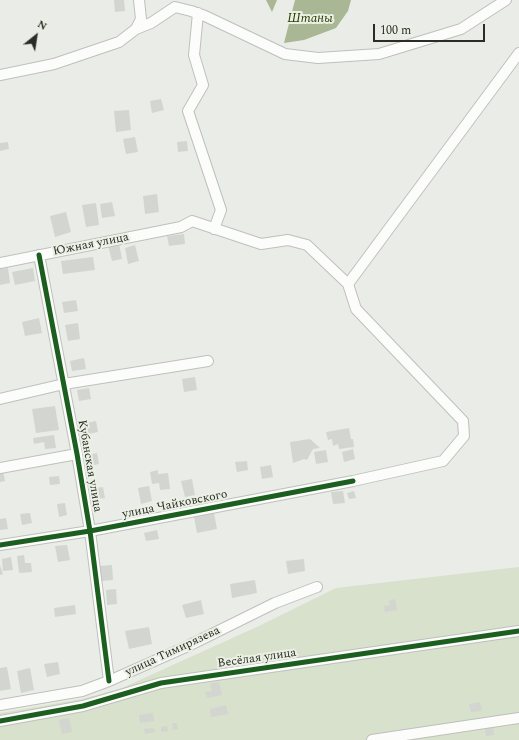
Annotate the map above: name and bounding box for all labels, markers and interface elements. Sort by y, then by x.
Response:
water label: Штаны [287,11,333,27]
north arrow [16,16,56,56]
text: N [34,16,50,35]
scale bar [375,16,487,42]
text: 100 m [380,21,411,40]
street label: Южная улица [52,231,130,259]
street label: Кубанская улица [74,419,104,513]
street label: улица Чайковского [121,488,229,522]
street label: улица Тимирязева [123,624,223,680]
street label: Весёлая улица [217,646,297,672]

